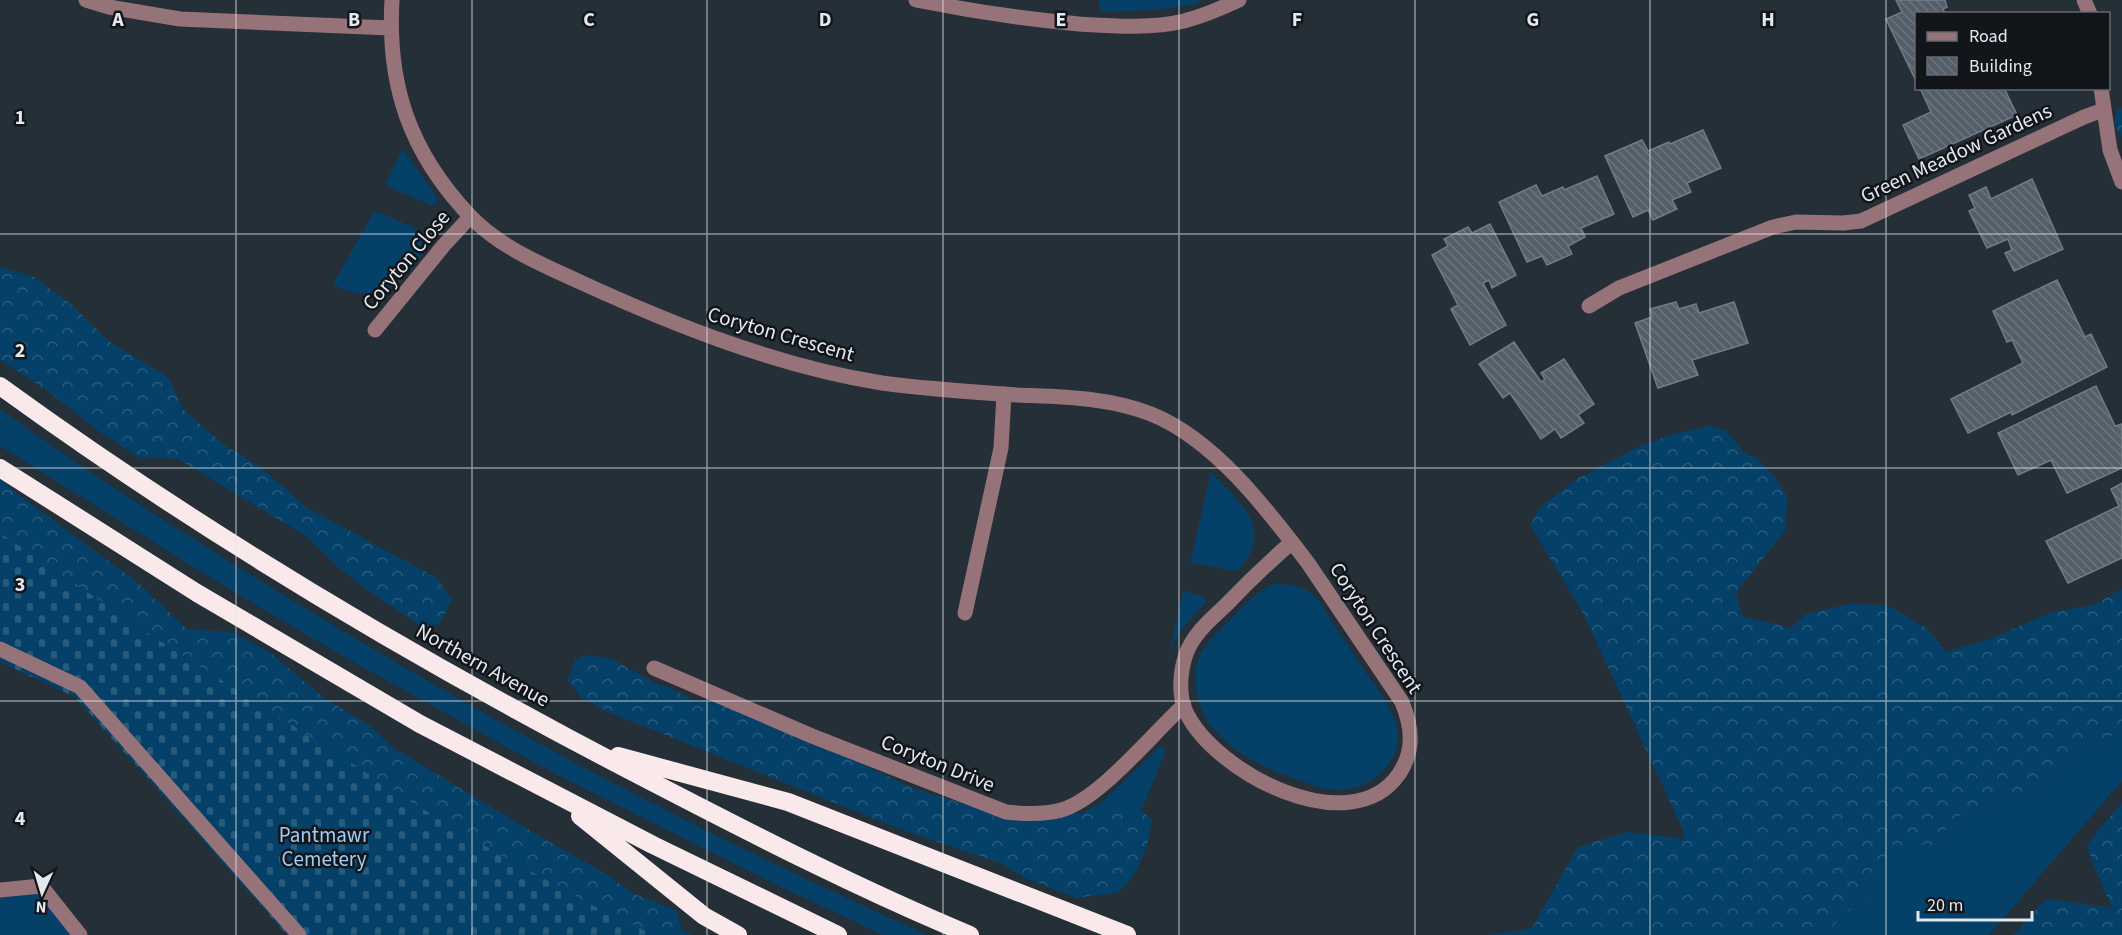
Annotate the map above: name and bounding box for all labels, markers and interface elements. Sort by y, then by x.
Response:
text: A [111,6,124,34]
text: B [348,6,360,34]
text: C [583,6,595,34]
text: D [819,6,831,34]
text: E [1056,6,1066,34]
text: F [1292,6,1302,34]
text: G [1527,6,1539,34]
text: H [1761,6,1775,34]
legend [1915,12,2110,90]
text: Road [1969,24,2008,49]
text: Building [1969,54,2032,79]
street label: Green Meadow Gardens [1856,95,2057,210]
text: 1 [15,104,25,132]
street label: Coryton Close [355,203,457,317]
street label: Coryton Crescent [704,299,858,369]
text: 2 [15,337,25,365]
street label: Coryton Crescent [1322,556,1430,700]
text: 3 [15,571,25,599]
street label: Northern Avenue [411,616,555,714]
street label: Coryton Drive [877,727,999,799]
text: 4 [15,805,26,833]
park label: Pantmawr Cemetery [279,820,370,874]
north arrow [12,863,72,923]
scale bar [1918,884,2032,922]
text: 20 m [1927,893,1963,918]
text: N [35,896,47,918]

